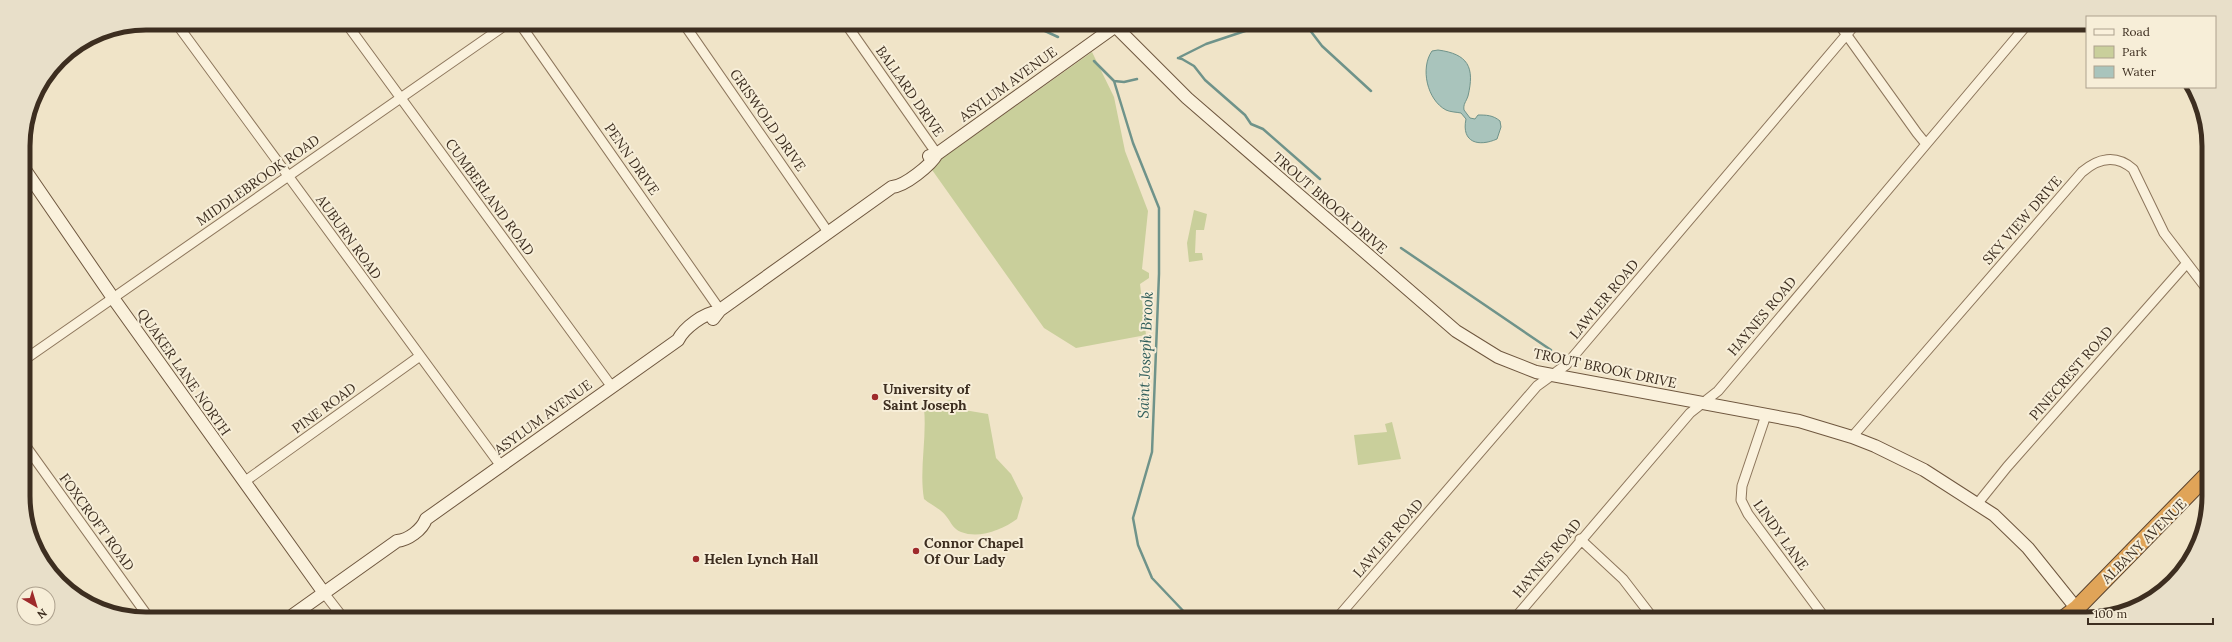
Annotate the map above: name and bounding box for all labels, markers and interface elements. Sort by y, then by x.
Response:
legend [2086,16,2216,88]
text: Road [2122,24,2150,39]
street label: BALLARD DRIVE [872,42,948,140]
street label: ASYLUM AVENUE [955,42,1061,126]
text: Park [2122,44,2148,59]
text: Water [2122,64,2157,79]
street label: GRISWOLD DRIVE [726,65,810,175]
street label: PENN DRIVE [601,120,664,199]
street label: MIDDLEBROOK ROAD [193,131,323,229]
street label: CUMBERLAND ROAD [442,135,538,259]
street label: TROUT BROOK DRIVE [1269,148,1391,258]
street label: SKY VIEW DRIVE [1979,172,2066,268]
street label: AUBURN ROAD [312,190,386,283]
street label: LAWLER ROAD [1565,255,1643,343]
street label: HAYNES ROAD [1724,273,1800,359]
water label: Saint Joseph Brook [1133,291,1157,419]
street label: QUAKER LANE NORTH [133,305,235,439]
street label: PINECREST ROAD [2025,322,2117,424]
street label: TROUT BROOK DRIVE [1532,344,1679,392]
street label: ASYLUM AVENUE [490,375,596,459]
street label: PINE ROAD [288,379,360,437]
place label: University of Saint Joseph [883,380,971,414]
marker: University of Saint Joseph [870,392,880,402]
street label: FOXCROFT ROAD [56,470,138,574]
street label: ALBANY AVENUE [2097,494,2191,588]
street label: LAWLER ROAD [1349,495,1427,581]
street label: LINDY LANE [1749,496,1813,574]
street label: HAYNES ROAD [1509,515,1585,601]
place label: Connor Chapel Of Our Lady [924,534,1024,568]
marker: Connor Chapel Of Our Lady [911,546,921,556]
place label: Helen Lynch Hall [704,550,819,568]
marker: Helen Lynch Hall [691,554,701,564]
north arrow [16,586,56,626]
scale bar [2088,600,2213,626]
text: N [34,606,50,622]
text: 100 m [2094,606,2127,621]

